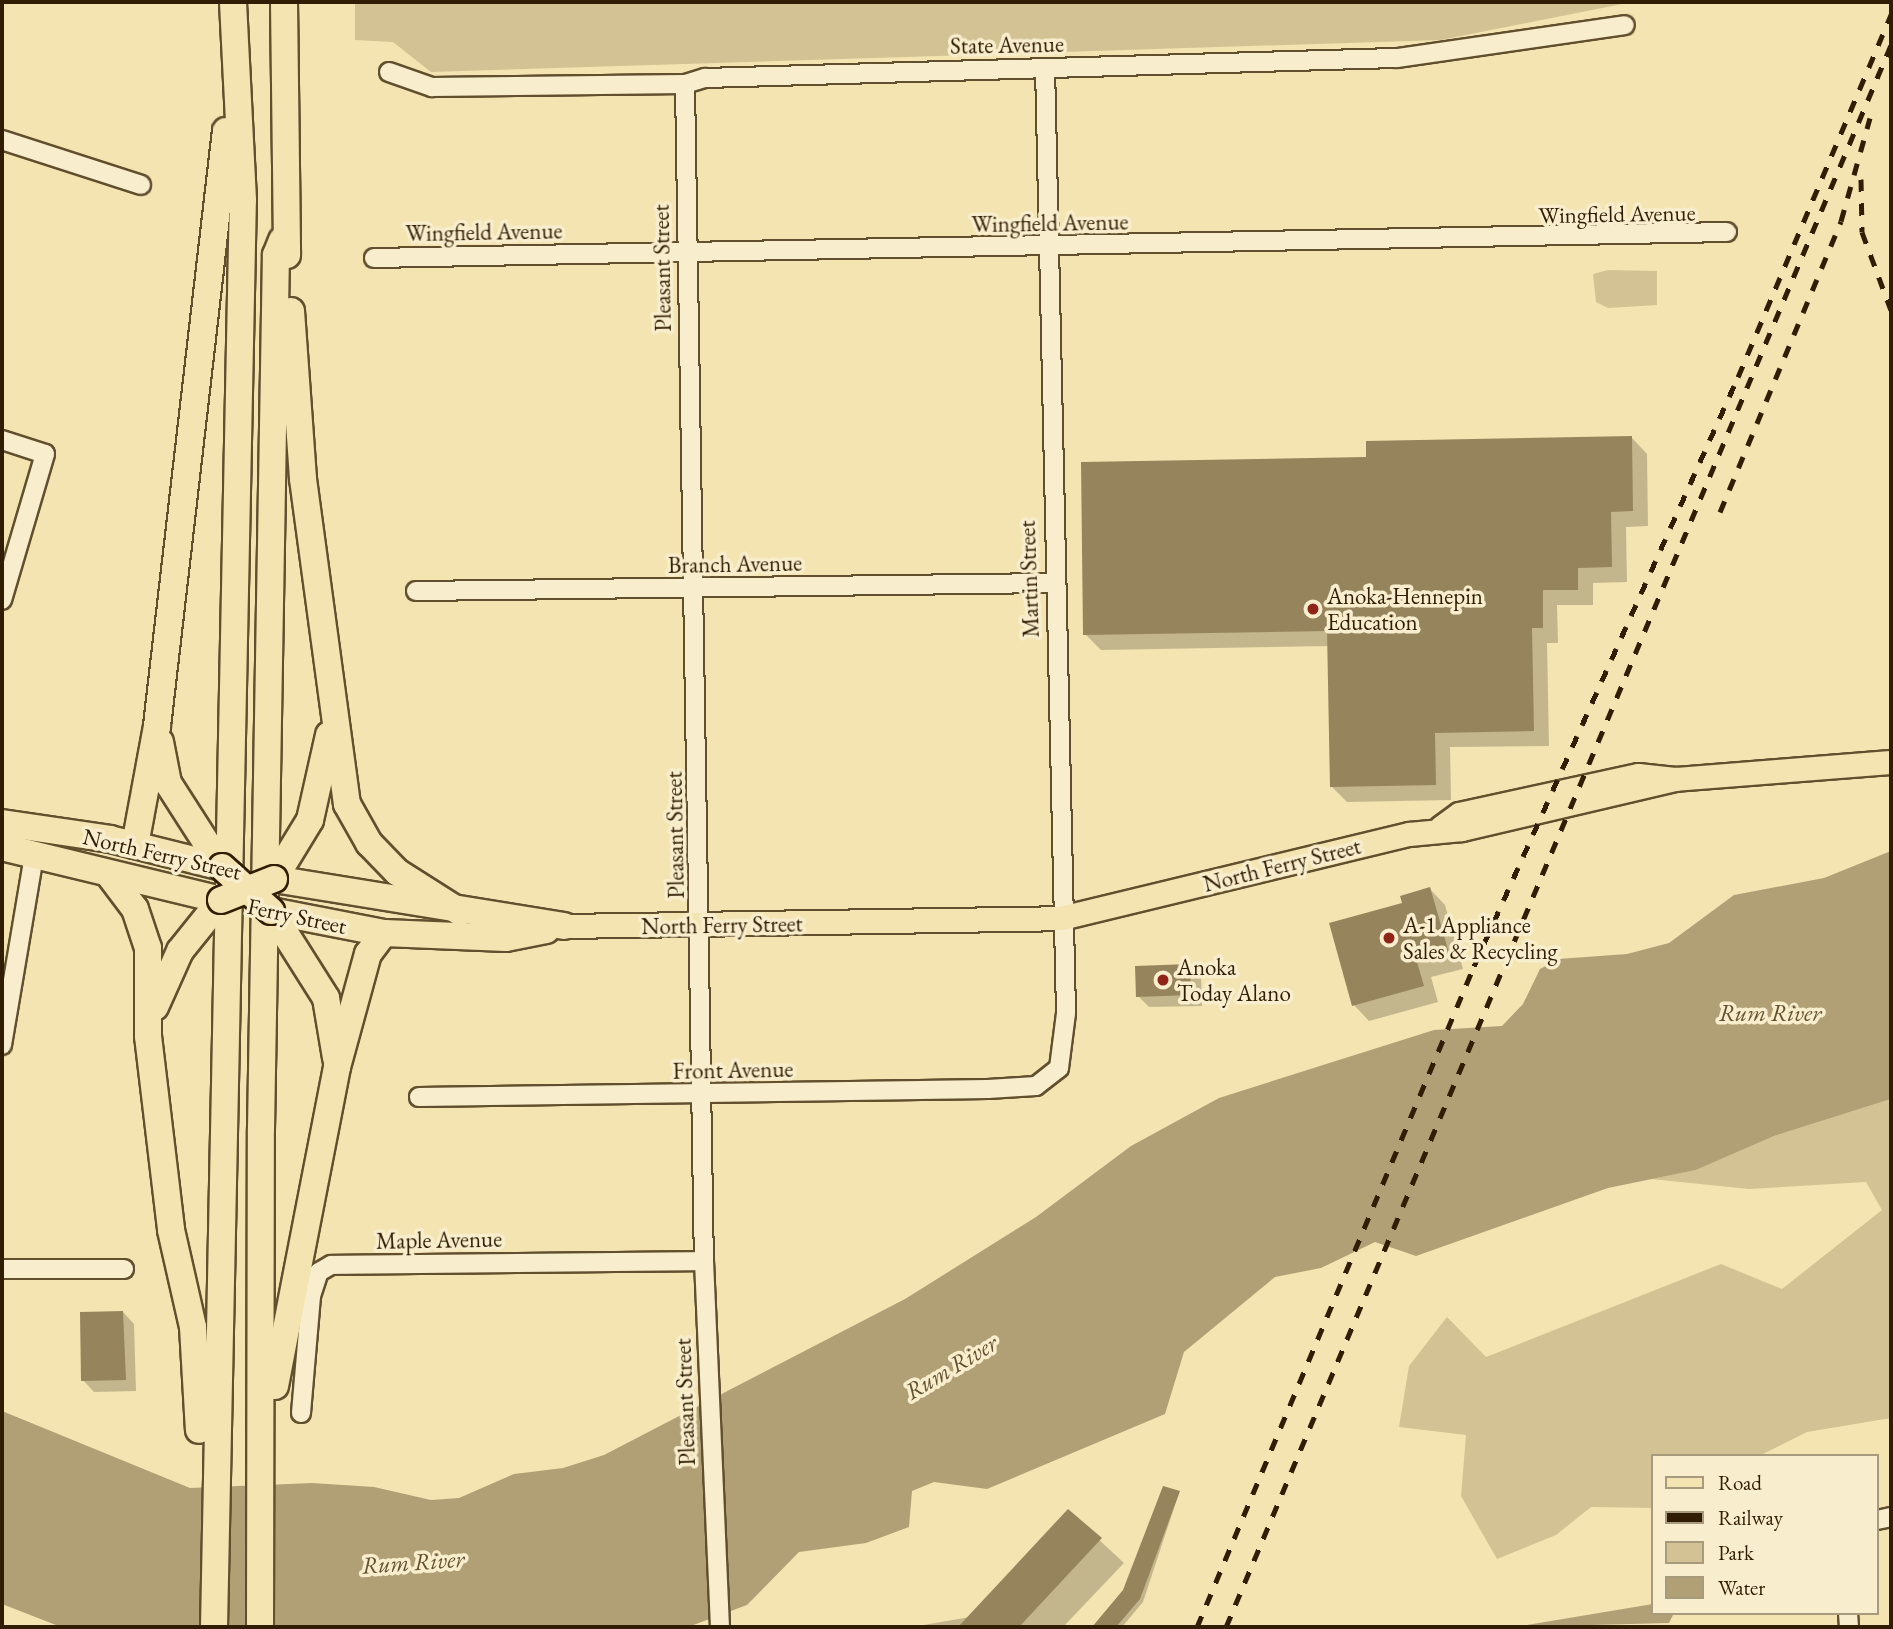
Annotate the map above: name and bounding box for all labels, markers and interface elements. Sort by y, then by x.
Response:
street label: State Avenue [950,30,1064,60]
street label: Wingfield Avenue [1538,199,1696,229]
street label: Pleasant Street [647,204,677,332]
street label: Wingfield Avenue [971,208,1129,238]
street label: Wingfield Avenue [405,217,563,247]
street label: Martin Street [1013,520,1045,638]
street label: Branch Avenue [668,549,802,579]
place label: Anoka-Hennepin Education [1327,582,1483,636]
marker: Anoka-Hennepin Education [1305,601,1321,617]
street label: Pleasant Street [660,771,690,899]
street label: North Ferry Street [80,822,244,886]
street label: North Ferry Street [1200,832,1364,898]
street label: Ferry Street [245,892,349,940]
street label: North Ferry Street [641,910,803,940]
place label: A-1 Appliance Sales & Recycling [1403,911,1558,965]
marker: A-1 Appliance Sales & Recycling [1381,930,1397,946]
place label: Anoka Today Alano [1177,953,1291,1007]
marker: Anoka Today Alano [1155,972,1171,988]
water label: Rum River [1719,999,1821,1027]
street label: Front Avenue [672,1055,794,1085]
street label: Maple Avenue [376,1225,502,1255]
water label: Rum River [900,1328,1002,1406]
street label: Pleasant Street [669,1338,701,1466]
legend [1652,1454,1879,1615]
text: Road [1718,1469,1762,1496]
text: Railway [1718,1504,1783,1531]
text: Park [1718,1539,1754,1566]
water label: Rum River [361,1544,465,1580]
text: Water [1718,1574,1765,1601]

